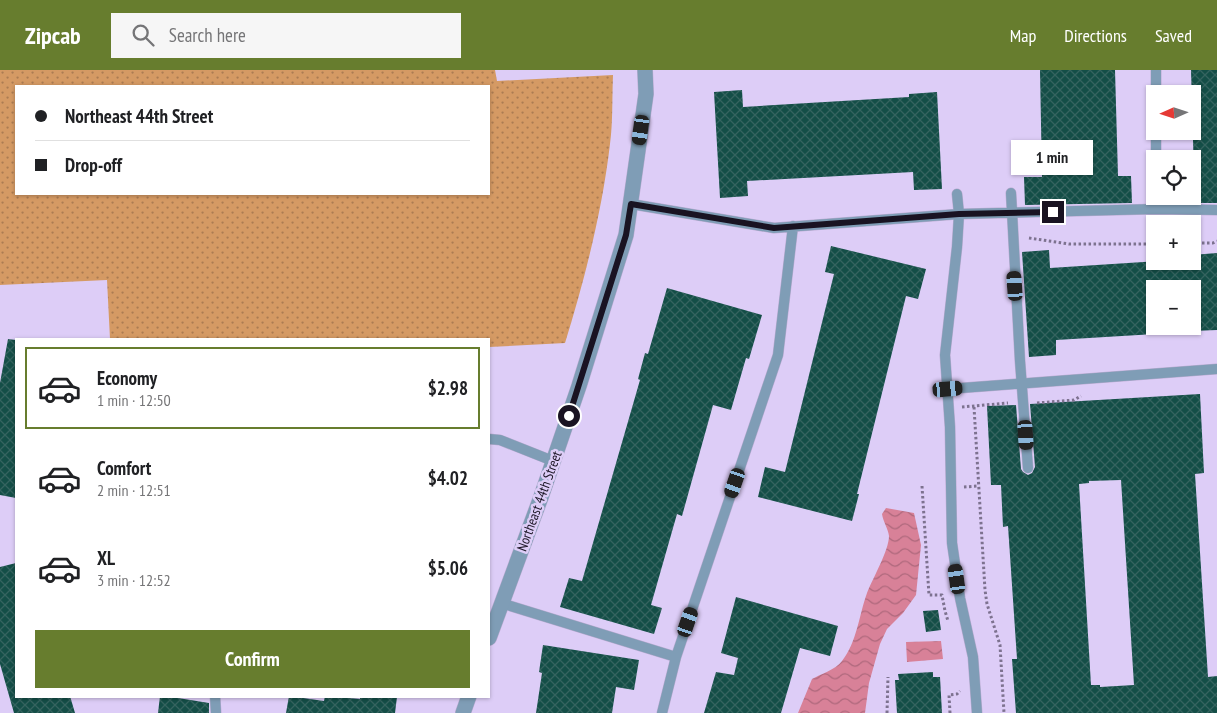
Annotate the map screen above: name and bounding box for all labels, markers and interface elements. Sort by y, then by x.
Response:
search box [111,13,461,58]
text: Zipcab [25,20,81,51]
icon: search [129,21,157,49]
text: Search here [169,23,246,47]
text: Map [1010,24,1036,47]
text: Directions [1064,24,1127,47]
text: Saved [1155,24,1192,47]
north arrow [1146,85,1201,140]
map controls [1146,85,1201,335]
text: Northeast 44th Street [65,104,213,128]
car [631,114,650,146]
callout: 1 min [1012,140,1094,174]
text: 1 min [1036,147,1068,167]
button: locate [1146,150,1201,205]
text: Drop-off [65,153,122,177]
route end [1042,201,1064,223]
button: + [1146,215,1201,270]
car [1006,271,1023,301]
button: − [1146,280,1201,335]
icon: car [37,366,82,411]
text: Economy [97,366,157,390]
text: $2.98 [428,376,468,400]
car [932,380,963,398]
text: 1 min · 12:50 [97,390,171,410]
route start [558,405,580,427]
car [1017,420,1034,450]
street label: Northeast 44th Street [513,448,566,554]
icon: car [37,456,82,501]
text: Comfort [97,456,151,480]
text: $4.02 [428,466,468,490]
car [723,466,746,500]
text: 2 min · 12:51 [97,480,171,500]
icon: car [37,546,82,591]
text: XL [97,546,115,570]
text: $5.06 [428,556,468,580]
car [947,563,966,595]
text: 3 min · 12:52 [97,570,171,590]
car [676,605,699,639]
button: Confirm [35,630,470,688]

